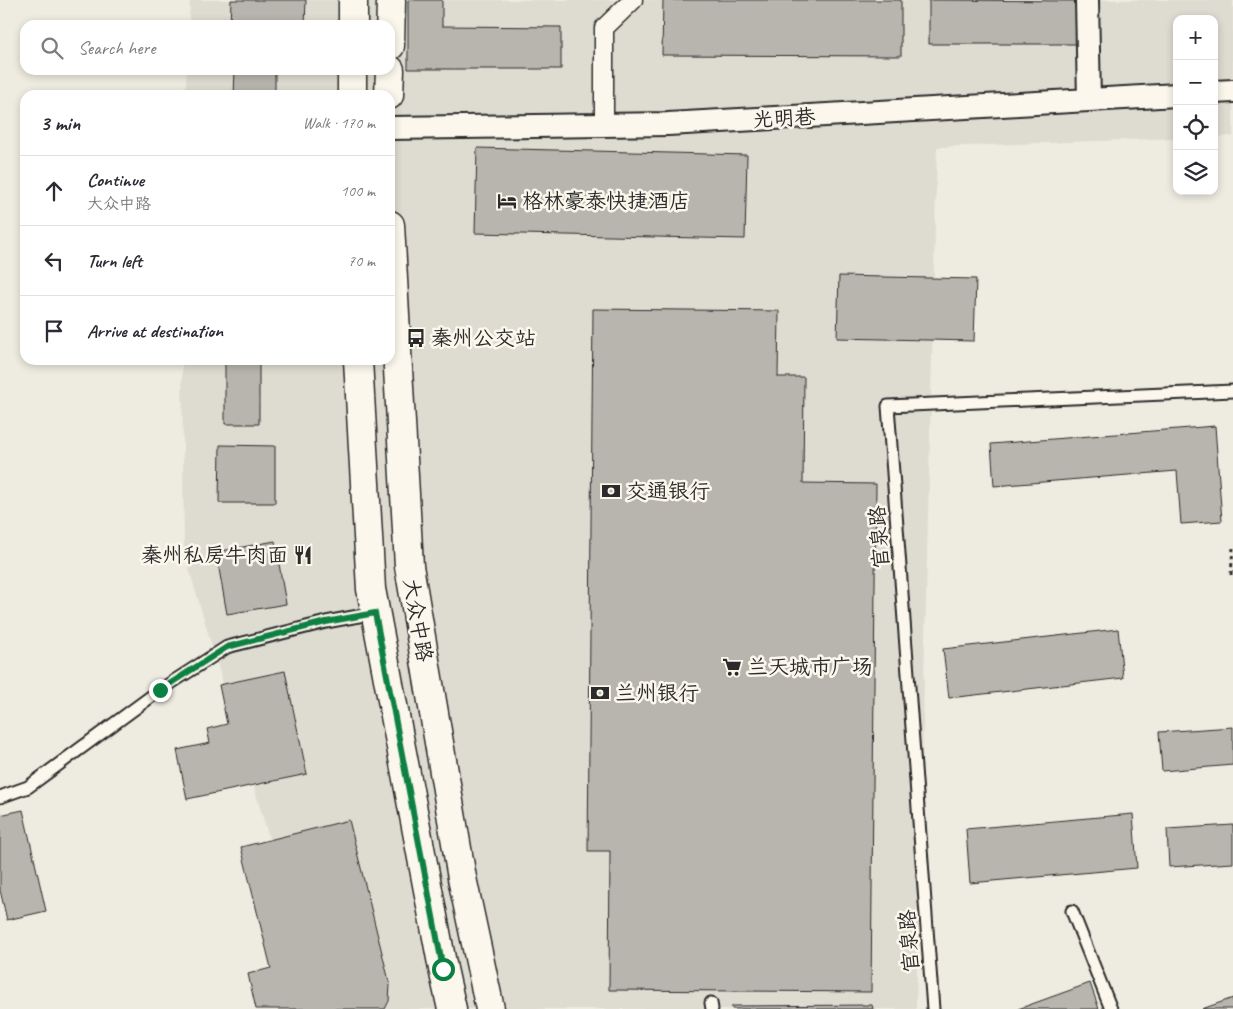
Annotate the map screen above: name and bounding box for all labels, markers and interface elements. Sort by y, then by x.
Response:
map controls [1173,15,1218,195]
button: + [1173,15,1218,60]
search box [20,20,395,75]
icon: search [38,34,66,62]
text: Search here [78,36,155,60]
button: − [1173,60,1218,105]
street label: 光明巷 [752,103,816,133]
button: locate [1173,105,1218,150]
text: 3 min [40,110,80,136]
text: Walk · 170 m [303,113,375,133]
button: layers [1173,150,1218,195]
text: Continue [87,168,144,192]
icon: ahead [40,177,68,205]
text: 100 m [341,181,375,201]
place label: 格林豪泰快捷酒店 [522,188,690,214]
hotel icon: 格林豪泰快捷酒店 [496,190,518,212]
text: 大众中路 [87,194,151,214]
icon: left [40,247,68,275]
text: Turn left [87,249,142,273]
text: 70 m [348,251,375,271]
icon: arrive [40,317,68,345]
text: Arrive at destination [87,319,223,343]
place label: 秦州公交站 [431,325,536,351]
bus stop icon: 秦州公交站 [405,327,427,349]
place label: 交通银行 [626,478,710,504]
bank icon: 交通银行 [600,480,622,502]
street label: 官泉路 [864,505,894,569]
place label: 秦州私房牛肉面 [141,542,288,568]
restaurant icon: 秦州私房牛肉面 [292,544,314,566]
street label: 大众中路 [398,576,438,664]
place label: 兰天城市广场 [747,654,873,680]
supermarket icon: 兰天城市广场 [721,656,743,678]
route end [149,679,172,702]
place label: 兰州银行 [615,680,699,706]
bank icon: 兰州银行 [589,682,611,704]
street label: 官泉路 [894,909,924,973]
route start [432,958,455,981]

